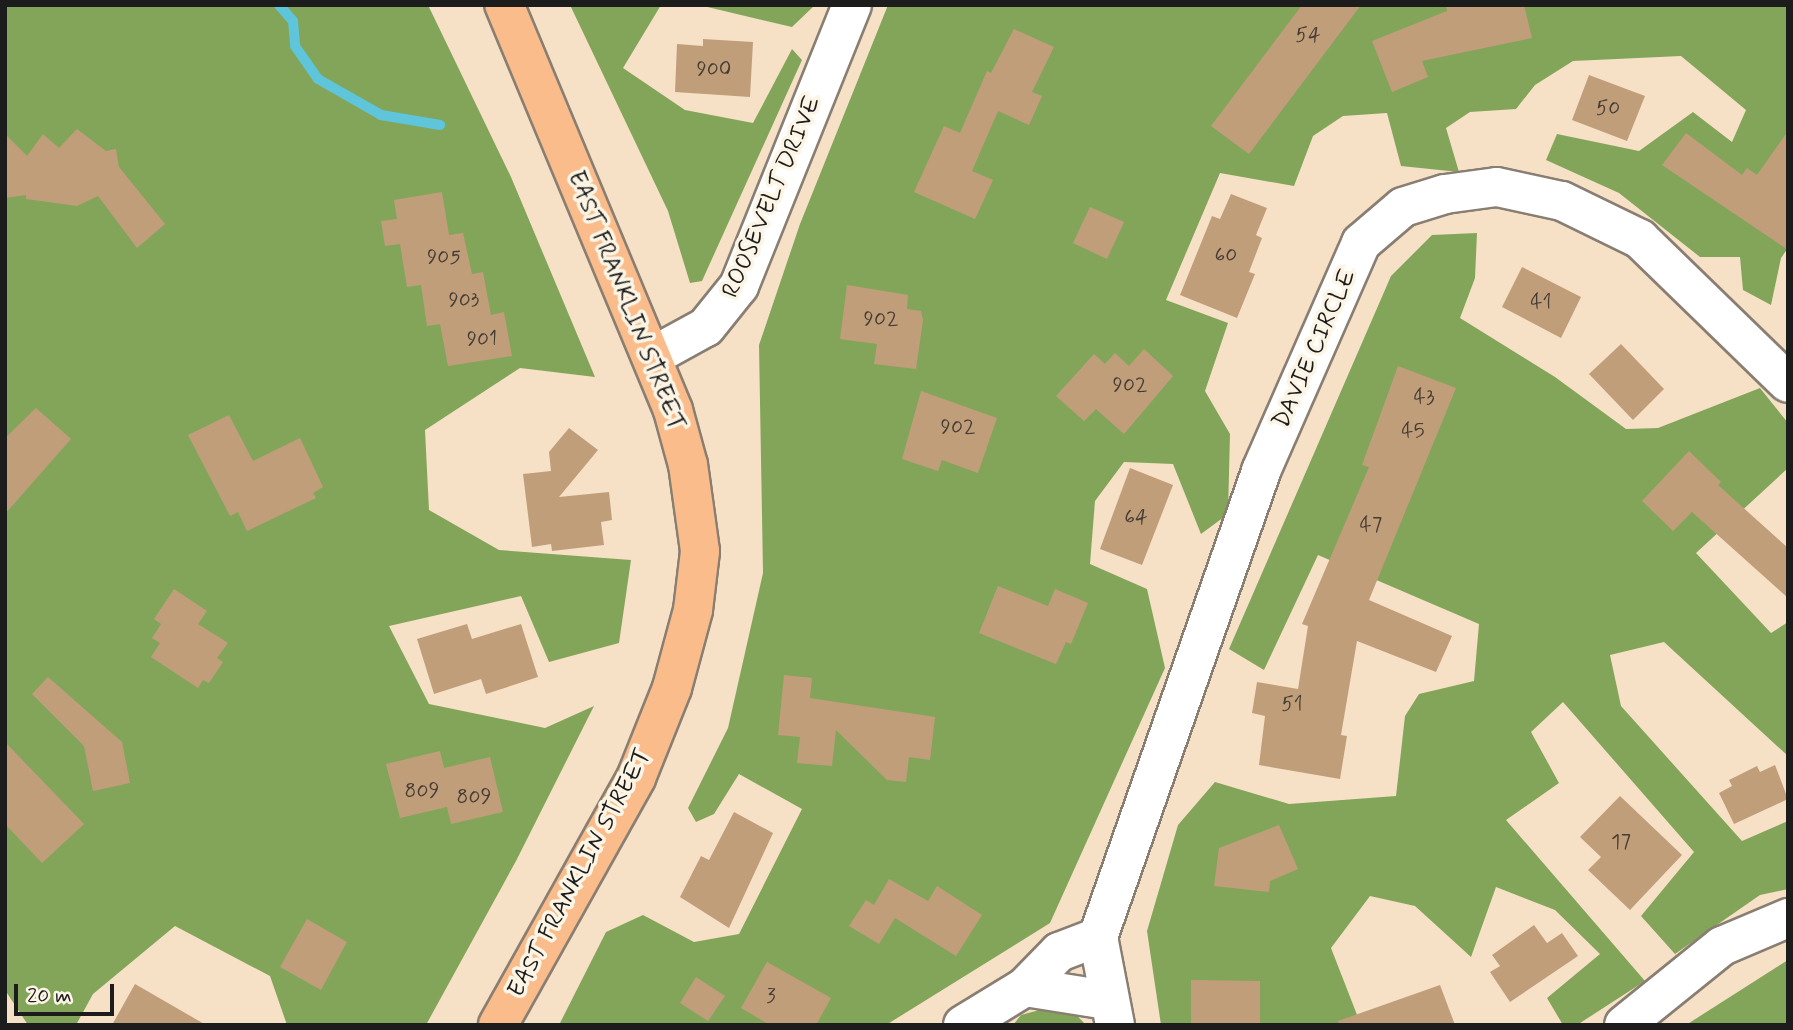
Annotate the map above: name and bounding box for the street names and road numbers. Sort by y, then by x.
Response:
street label: ROOSEVELT DRIVE [716,91,828,303]
street label: EAST FRANKLIN STREET [561,167,691,435]
street label: DAVIE CIRCLE [1267,265,1363,433]
street label: EAST FRANKLIN STREET [502,744,658,1002]

